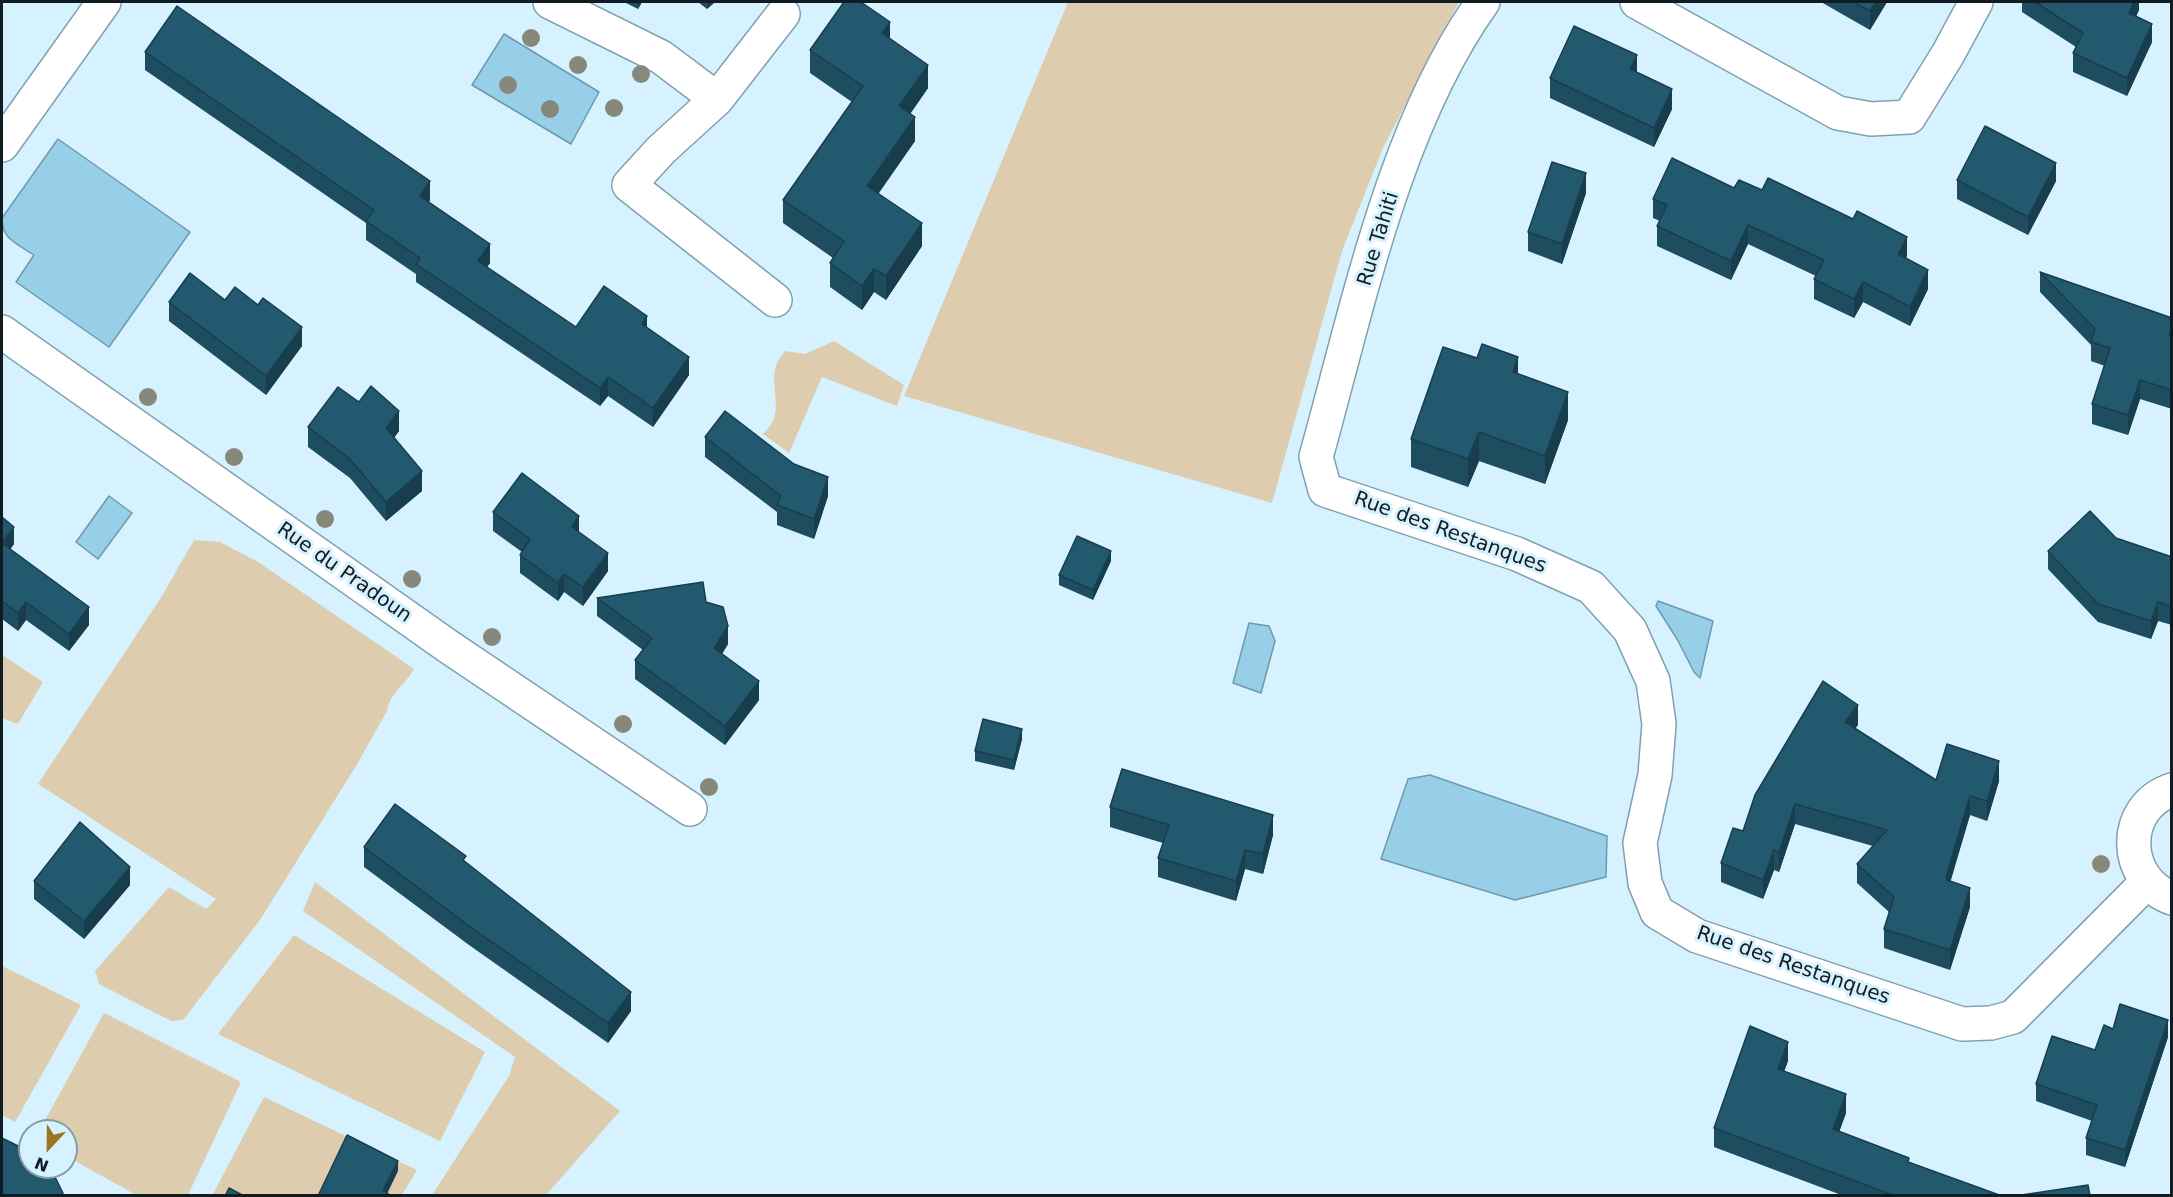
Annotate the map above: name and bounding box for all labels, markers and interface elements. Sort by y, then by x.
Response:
street label: Rue Tahiti [1353,189,1405,289]
street label: Rue des Restanques [1351,487,1549,579]
street label: Rue du Pradoun [272,518,416,628]
street label: Rue des Restanques [1693,922,1893,1010]
north arrow [18,1119,78,1179]
text: N [32,1153,52,1176]

